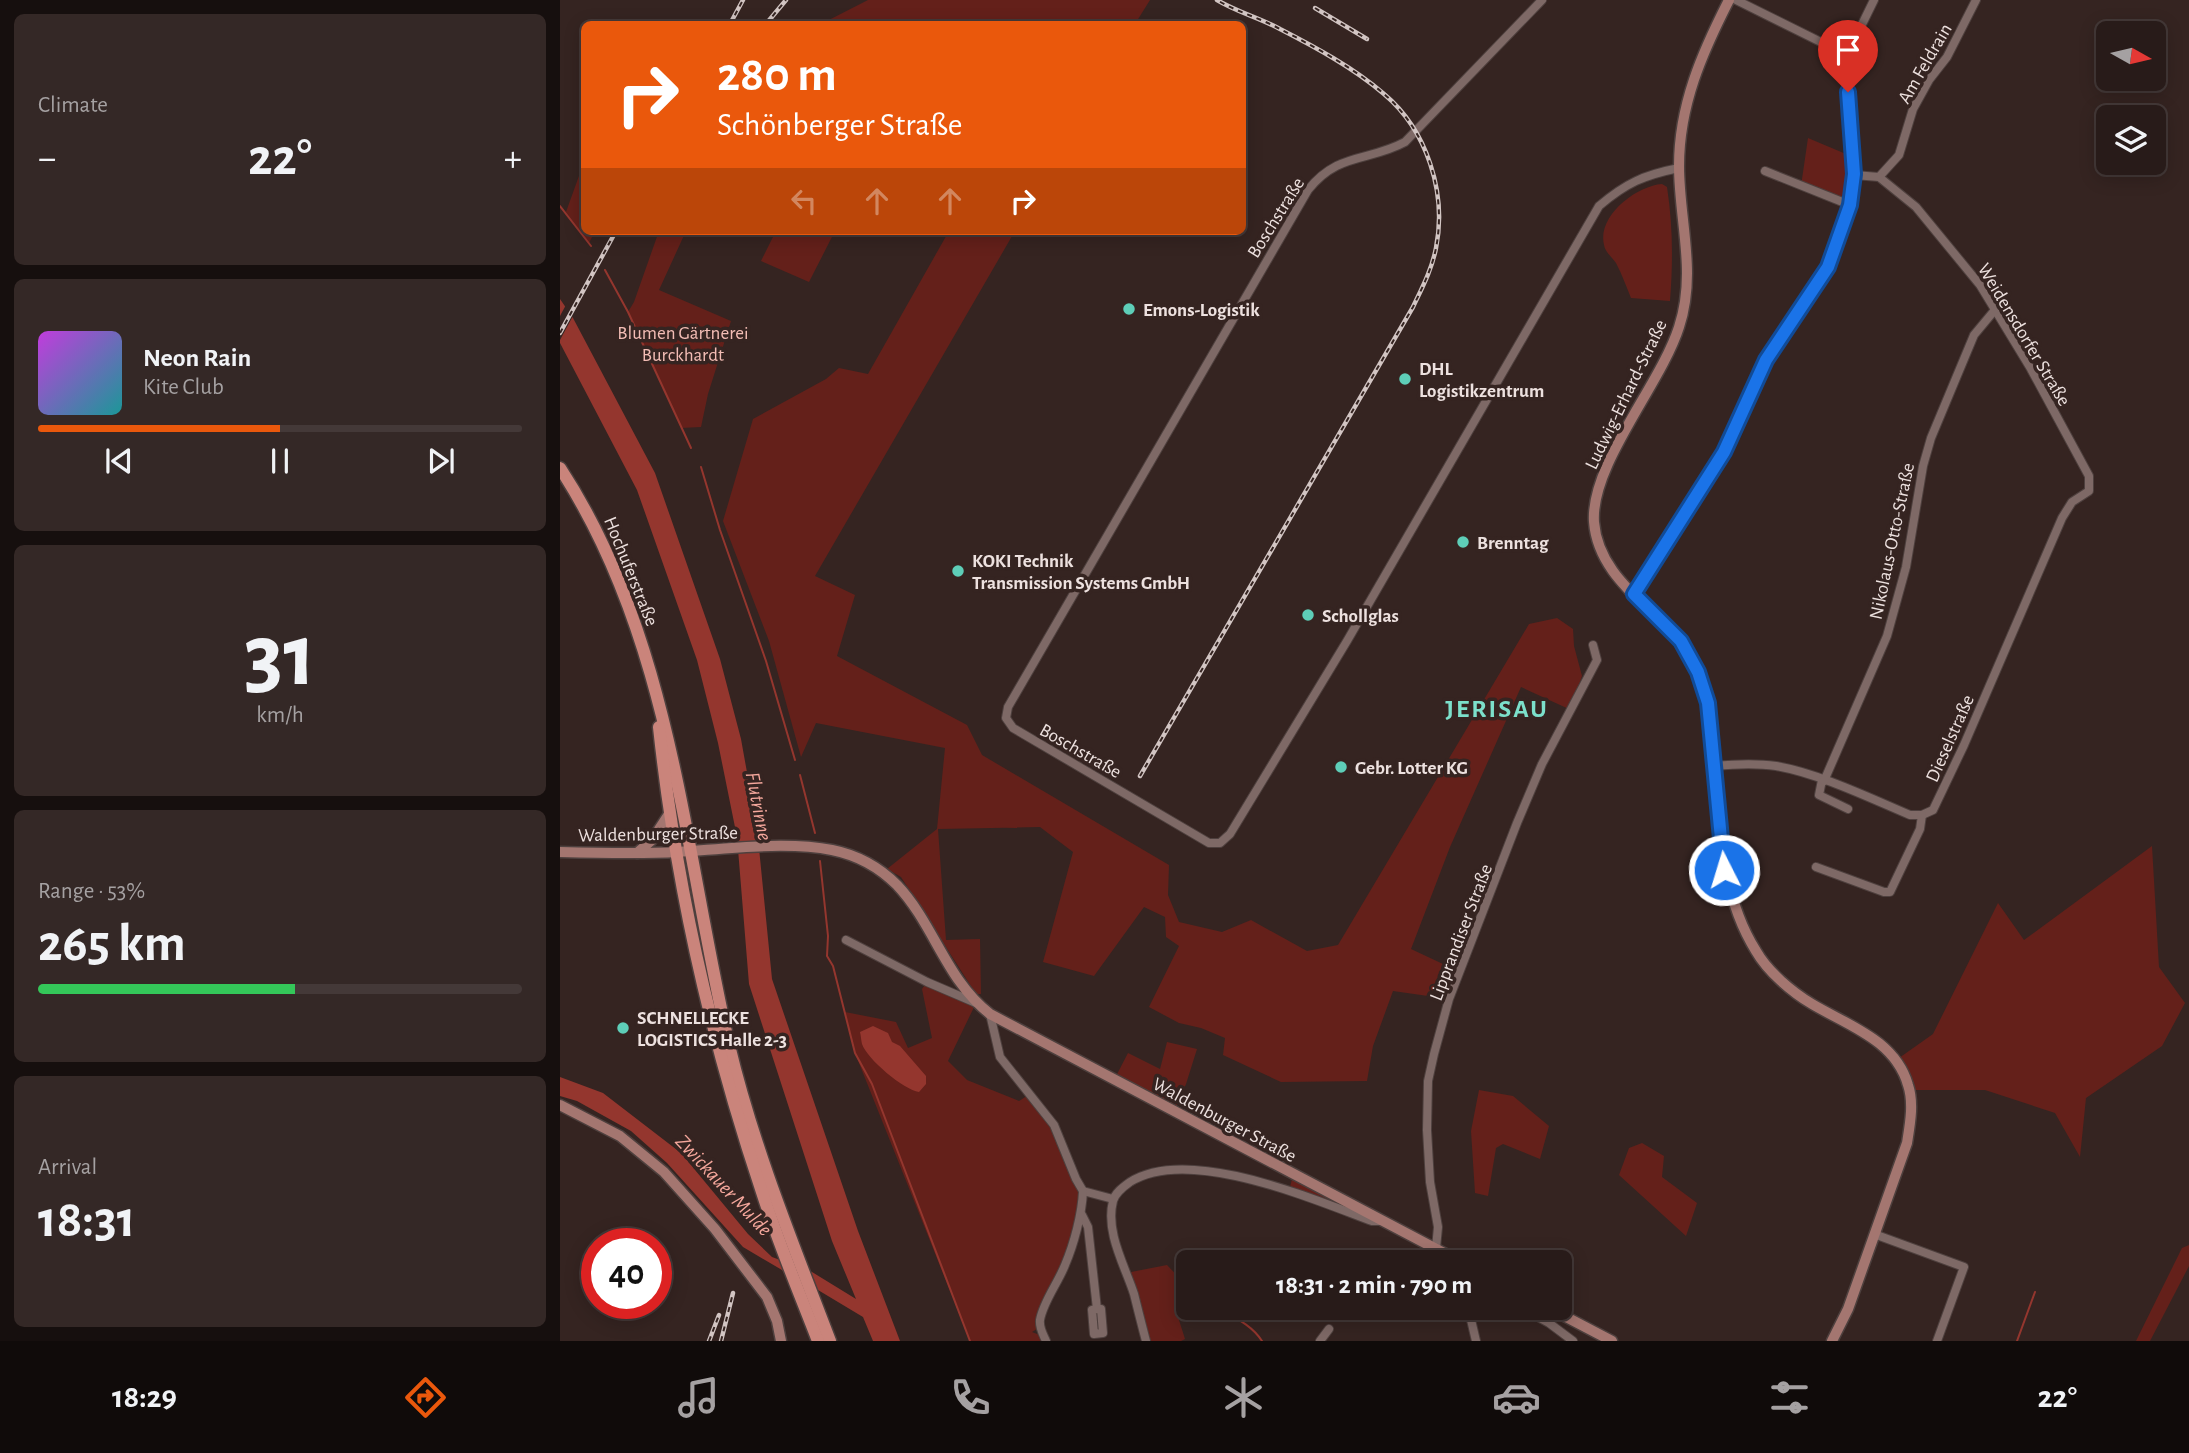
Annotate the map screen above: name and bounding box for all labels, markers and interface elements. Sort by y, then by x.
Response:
pin [1818,20,1878,92]
street label: Am Feldrain [1895,20,1956,107]
north arrow [2096,21,2166,91]
map controls [2096,21,2166,175]
icon: arrive [1829,31,1867,69]
icon: right [602,49,693,140]
text: 280 m [717,51,837,100]
text: Climate [38,94,108,117]
button: layers [2096,105,2166,175]
text: Schönberger Straße [717,109,962,141]
text: 22° [248,132,312,184]
text: − [38,140,56,178]
text: + [504,140,522,178]
street label: Boschstraße [1244,174,1308,261]
icon: left [785,182,823,220]
icon: ahead [858,182,896,220]
icon: ahead [931,182,969,220]
icon: right [1004,182,1042,220]
street label: Weidensdorfer Straße [1974,260,2074,409]
marker: Emons-Logistik [1121,301,1137,317]
place label: Emons-Logistik [1143,301,1260,320]
street label: Ludwig-Erhard-Straße [1582,317,1671,472]
park label: Blumen Gärtnerei Burckhardt [617,324,749,365]
text: Neon Rain [143,345,251,371]
place label: DHL Logistikzentrum [1419,360,1544,401]
marker: DHL Logistikzentrum [1397,371,1413,387]
text: Kite Club [143,376,224,399]
icon: previous [100,442,138,480]
icon: pause [261,442,299,480]
icon: next [422,442,460,480]
street label: Nikolaus-Otto-Straße [1867,461,1918,621]
street label: Hochuferstraße [600,514,661,629]
marker: Brenntag [1455,534,1471,550]
place label: Brenntag [1477,534,1549,553]
place label: KOKI Technik Transmission Systems GmbH [972,552,1190,593]
marker: KOKI Technik Transmission Systems GmbH [950,563,966,579]
marker: Schollglas [1300,607,1316,623]
place label: Schollglas [1322,607,1399,626]
text: 31 [244,611,316,702]
street label: Dieselstraße [1923,692,1978,785]
district label: JERISAU [1445,696,1549,722]
text: km/h [256,704,304,727]
street label: Boschstraße [1036,720,1124,782]
marker: Gebr. Lotter KG [1333,759,1349,775]
place label: Gebr. Lotter KG [1355,759,1468,778]
water label: Flutrinne [742,770,775,842]
street label: Waldenburger Straße [578,824,738,845]
position arrow [1687,833,1761,907]
street label: Lipprandiser Straße [1427,862,1496,1003]
text: Range · 53% [38,880,145,903]
text: 265 km [38,918,186,970]
place label: SCHNELLECKE LOGISTICS Halle 2-3 [637,1009,787,1050]
marker: SCHNELLECKE LOGISTICS Halle 2-3 [615,1020,631,1036]
street label: Waldenburger Straße [1149,1074,1299,1166]
water label: Zwickauer Mulde [672,1131,776,1240]
text: Arrival [38,1156,97,1179]
text: 18:31 [38,1194,135,1246]
speed limit sign: 40 [581,1228,672,1319]
text: 18:31 · 2 min · 790 m [1276,1272,1472,1298]
icon: directions [401,1373,450,1422]
icon: music [674,1373,723,1422]
icon: phone [946,1373,995,1422]
icon: climate [1219,1373,1268,1422]
icon: car [1492,1373,1541,1422]
icon: filters [1765,1373,1814,1422]
text: 18:29 [112,1381,177,1413]
text: 22° [2038,1381,2077,1413]

